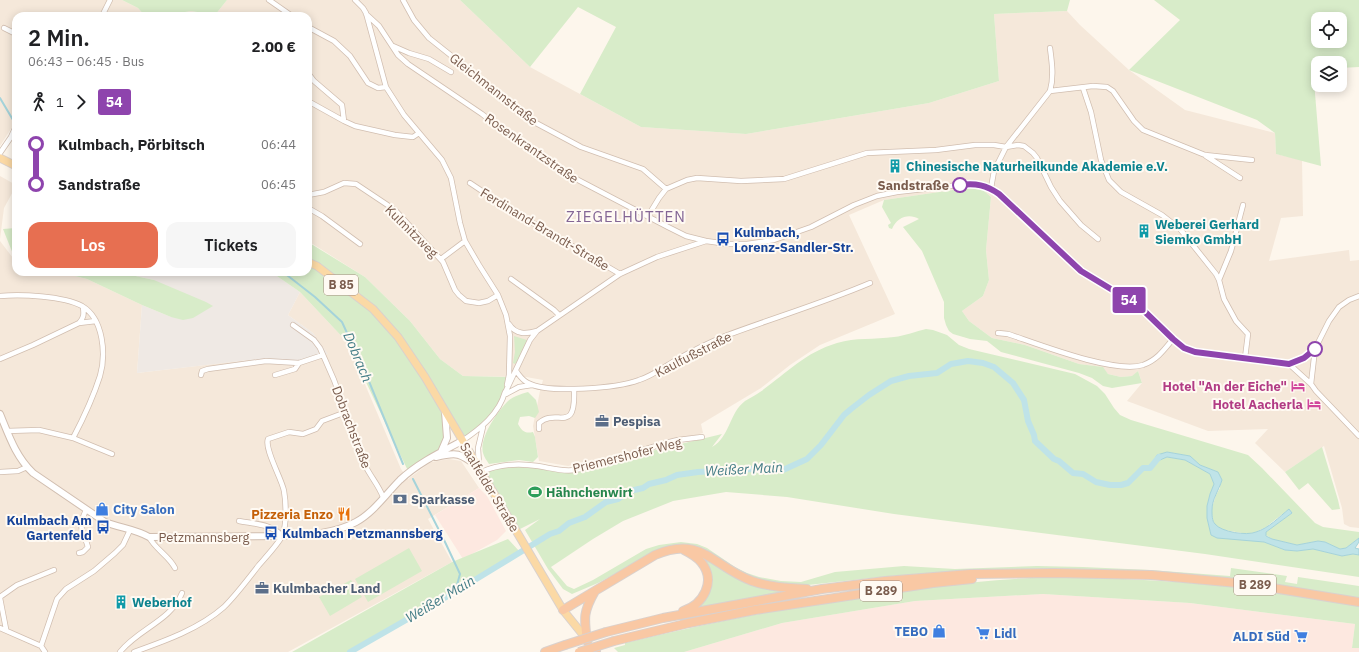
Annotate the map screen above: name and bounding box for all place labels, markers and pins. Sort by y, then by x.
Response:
building icon: Chinesische Naturheilkunde Akademie e.V. [887,158,903,174]
place label: Chinesische Naturheilkunde Akademie e.V. [906,158,1168,175]
place label: Sandstraße [878,177,949,194]
marker: Sandstraße [952,177,968,193]
place label: Weberei Gerhard Siemko GmbH [1155,216,1259,248]
building icon: Weberei Gerhard Siemko GmbH [1136,223,1152,239]
place label: Kulmbach, Lorenz-Sandler-Str. [734,224,854,256]
bus stop icon: Kulmbach, Lorenz-Sandler-Str. [715,231,731,247]
unlabelled marker [1307,341,1323,357]
place label: Hotel "An der Eiche" [1163,378,1287,395]
hotel icon: Hotel "An der Eiche" [1290,378,1306,394]
place label: Hotel Aacherla [1212,396,1303,413]
hotel icon: Hotel Aacherla [1306,396,1322,412]
office icon: Pespisa [594,413,610,429]
place label: Pespisa [613,413,661,430]
sports icon: Hähnchenwirt [527,484,543,500]
place label: Hähnchenwirt [546,484,633,501]
bank icon: Sparkasse [392,491,408,507]
place label: Sparkasse [411,491,475,508]
shop icon: City Salon [94,501,110,517]
place label: City Salon [113,501,175,518]
place label: Pizzeria Enzo [251,506,333,523]
restaurant icon: Pizzeria Enzo [336,506,352,522]
place label: Kulmbach Am Gartenfeld [7,512,92,544]
bus stop icon: Kulmbach Am Gartenfeld [95,519,111,535]
bus stop icon: Kulmbach Petzmannsberg [263,525,279,541]
place label: Kulmbach Petzmannsberg [282,525,444,542]
office icon: Kulmbacher Land [254,580,270,596]
place label: Kulmbacher Land [273,580,380,597]
building icon: Weberhof [113,594,129,610]
place label: Weberhof [132,594,192,611]
place label: TEBO [895,623,928,640]
shop icon: TEBO [931,623,947,639]
supermarket icon: Lidl [975,625,991,641]
place label: Lidl [994,625,1017,642]
place label: ALDI Süd [1233,628,1290,645]
supermarket icon: ALDI Süd [1293,628,1309,644]

